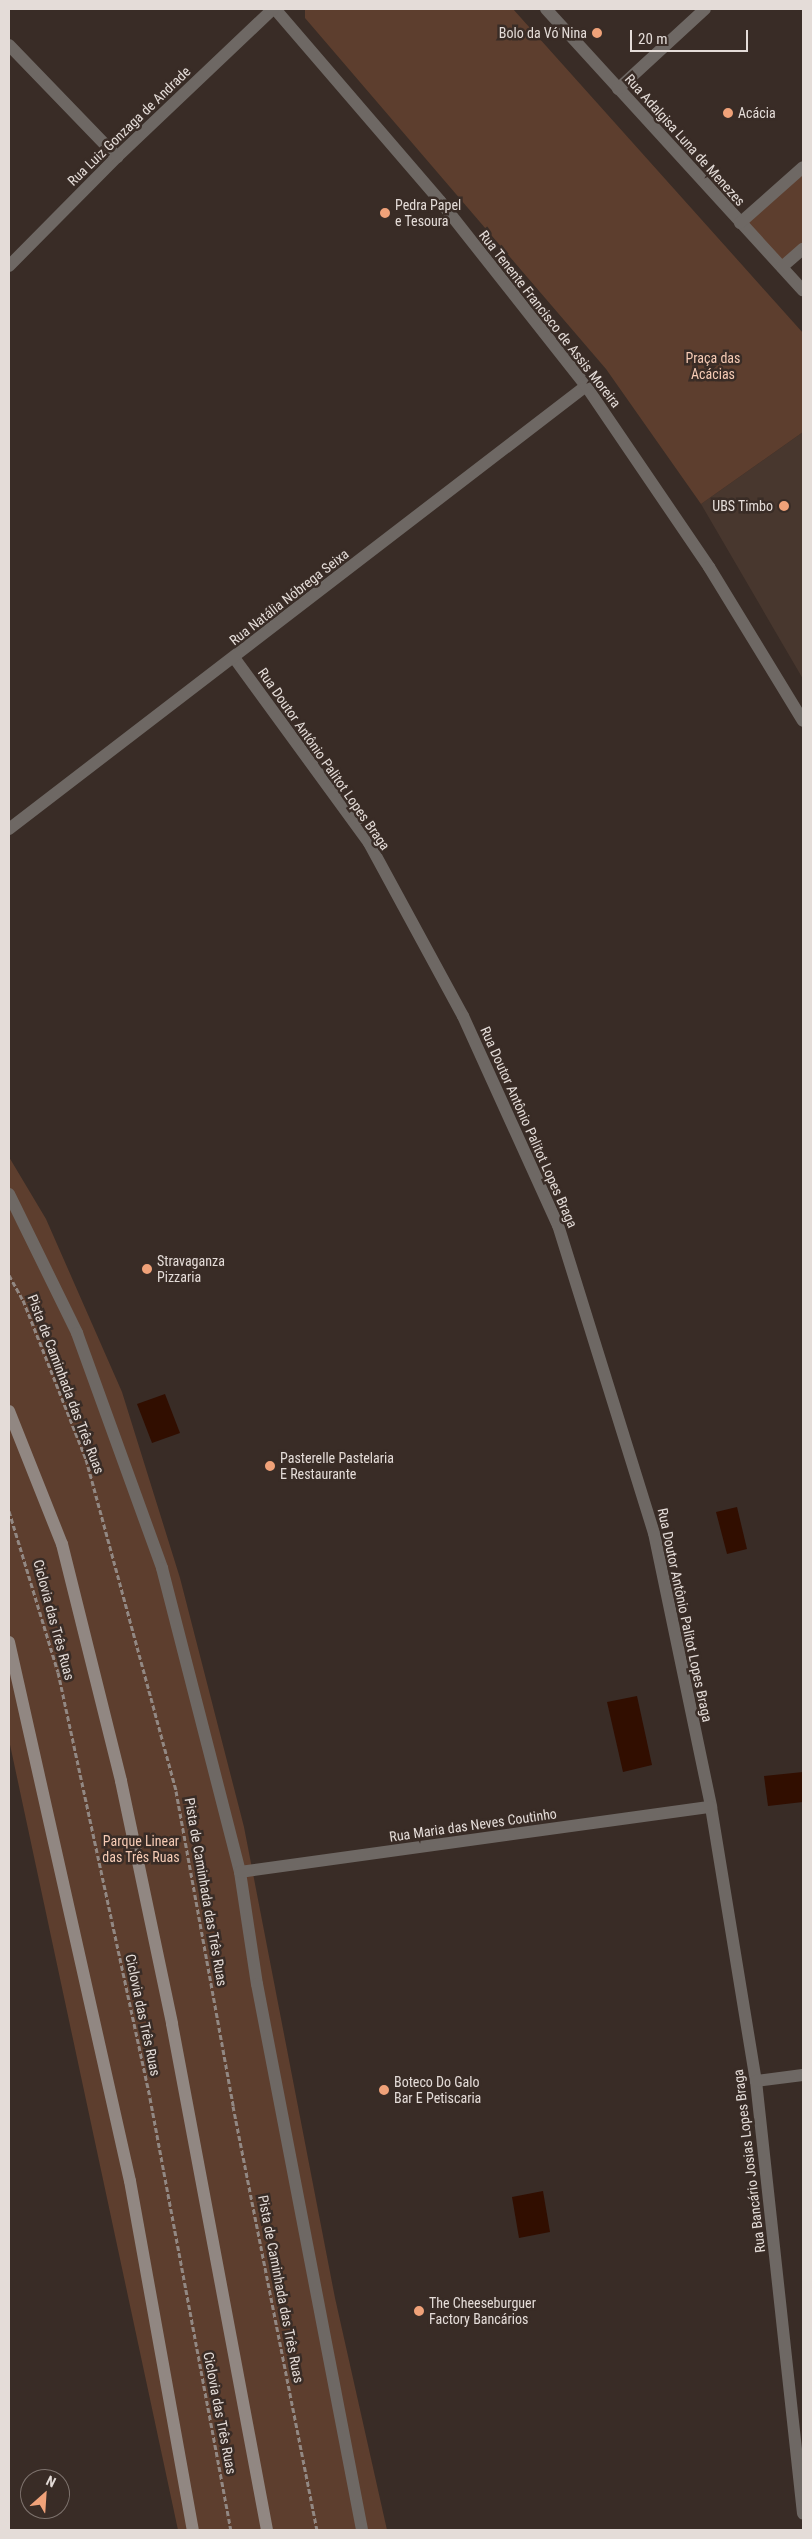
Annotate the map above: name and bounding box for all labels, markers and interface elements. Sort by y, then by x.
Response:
scale bar [632,20,750,52]
place label: Bolo da Vó Nina [499,25,587,41]
marker: Bolo da Vó Nina [591,27,603,39]
text: 20 m [638,30,668,48]
street label: Rua Luiz Gonzaga de Andrade [64,63,194,189]
street label: Rua Adalgisa Luna de Menezes [621,71,749,209]
place label: Acácia [738,105,776,121]
marker: Acácia [722,107,734,119]
place label: Pedra Papel e Tesoura [395,197,461,230]
marker: Pedra Papel e Tesoura [379,207,391,219]
street label: Rua Tenente Francisco de Assis Moreira [475,227,625,411]
park label: Praça das Acácias [686,350,740,382]
place label: UBS Timbo [712,498,773,514]
marker: UBS Timbo [777,499,791,513]
street label: Rua Natália Nóbrega Seixa [226,545,352,649]
street label: Rua Doutor Antônio Palitot Lopes Braga [254,665,394,853]
street label: Rua Doutor Antônio Palitot Lopes Braga [477,1024,581,1230]
place label: Stravaganza Pizzaria [157,1253,225,1285]
marker: Stravaganza Pizzaria [141,1263,153,1275]
street label: Pista de Caminhada das Três Ruas [24,1292,108,1476]
place label: Pasterelle Pastelaria E Restaurante [280,1450,394,1482]
marker: Pasterelle Pastelaria E Restaurante [264,1460,276,1472]
street label: Rua Doutor Antônio Palitot Lopes Braga [654,1506,716,1724]
street label: Ciclovia das Três Ruas [30,1558,78,1682]
street label: Pista de Caminhada das Três Ruas [181,1796,231,1988]
street label: Rua Maria das Neves Coutinho [388,1805,558,1845]
park label: Parque Linear das Três Ruas [102,1833,180,1865]
street label: Ciclovia das Três Ruas [122,1952,164,2078]
street label: Rua Bancário Josias Lopes Braga [729,2068,769,2254]
place label: Boteco Do Galo Bar E Petiscaria [394,2074,481,2106]
marker: Boteco Do Galo Bar E Petiscaria [378,2084,390,2096]
street label: Pista de Caminhada das Três Ruas [255,2194,307,2384]
place label: The Cheeseburguer Factory Bancários [429,2295,536,2328]
marker: The Cheeseburguer Factory Bancários [413,2305,425,2317]
street label: Ciclovia das Três Ruas [200,2350,240,2476]
north arrow [20,2469,70,2519]
text: N [44,2472,58,2490]

